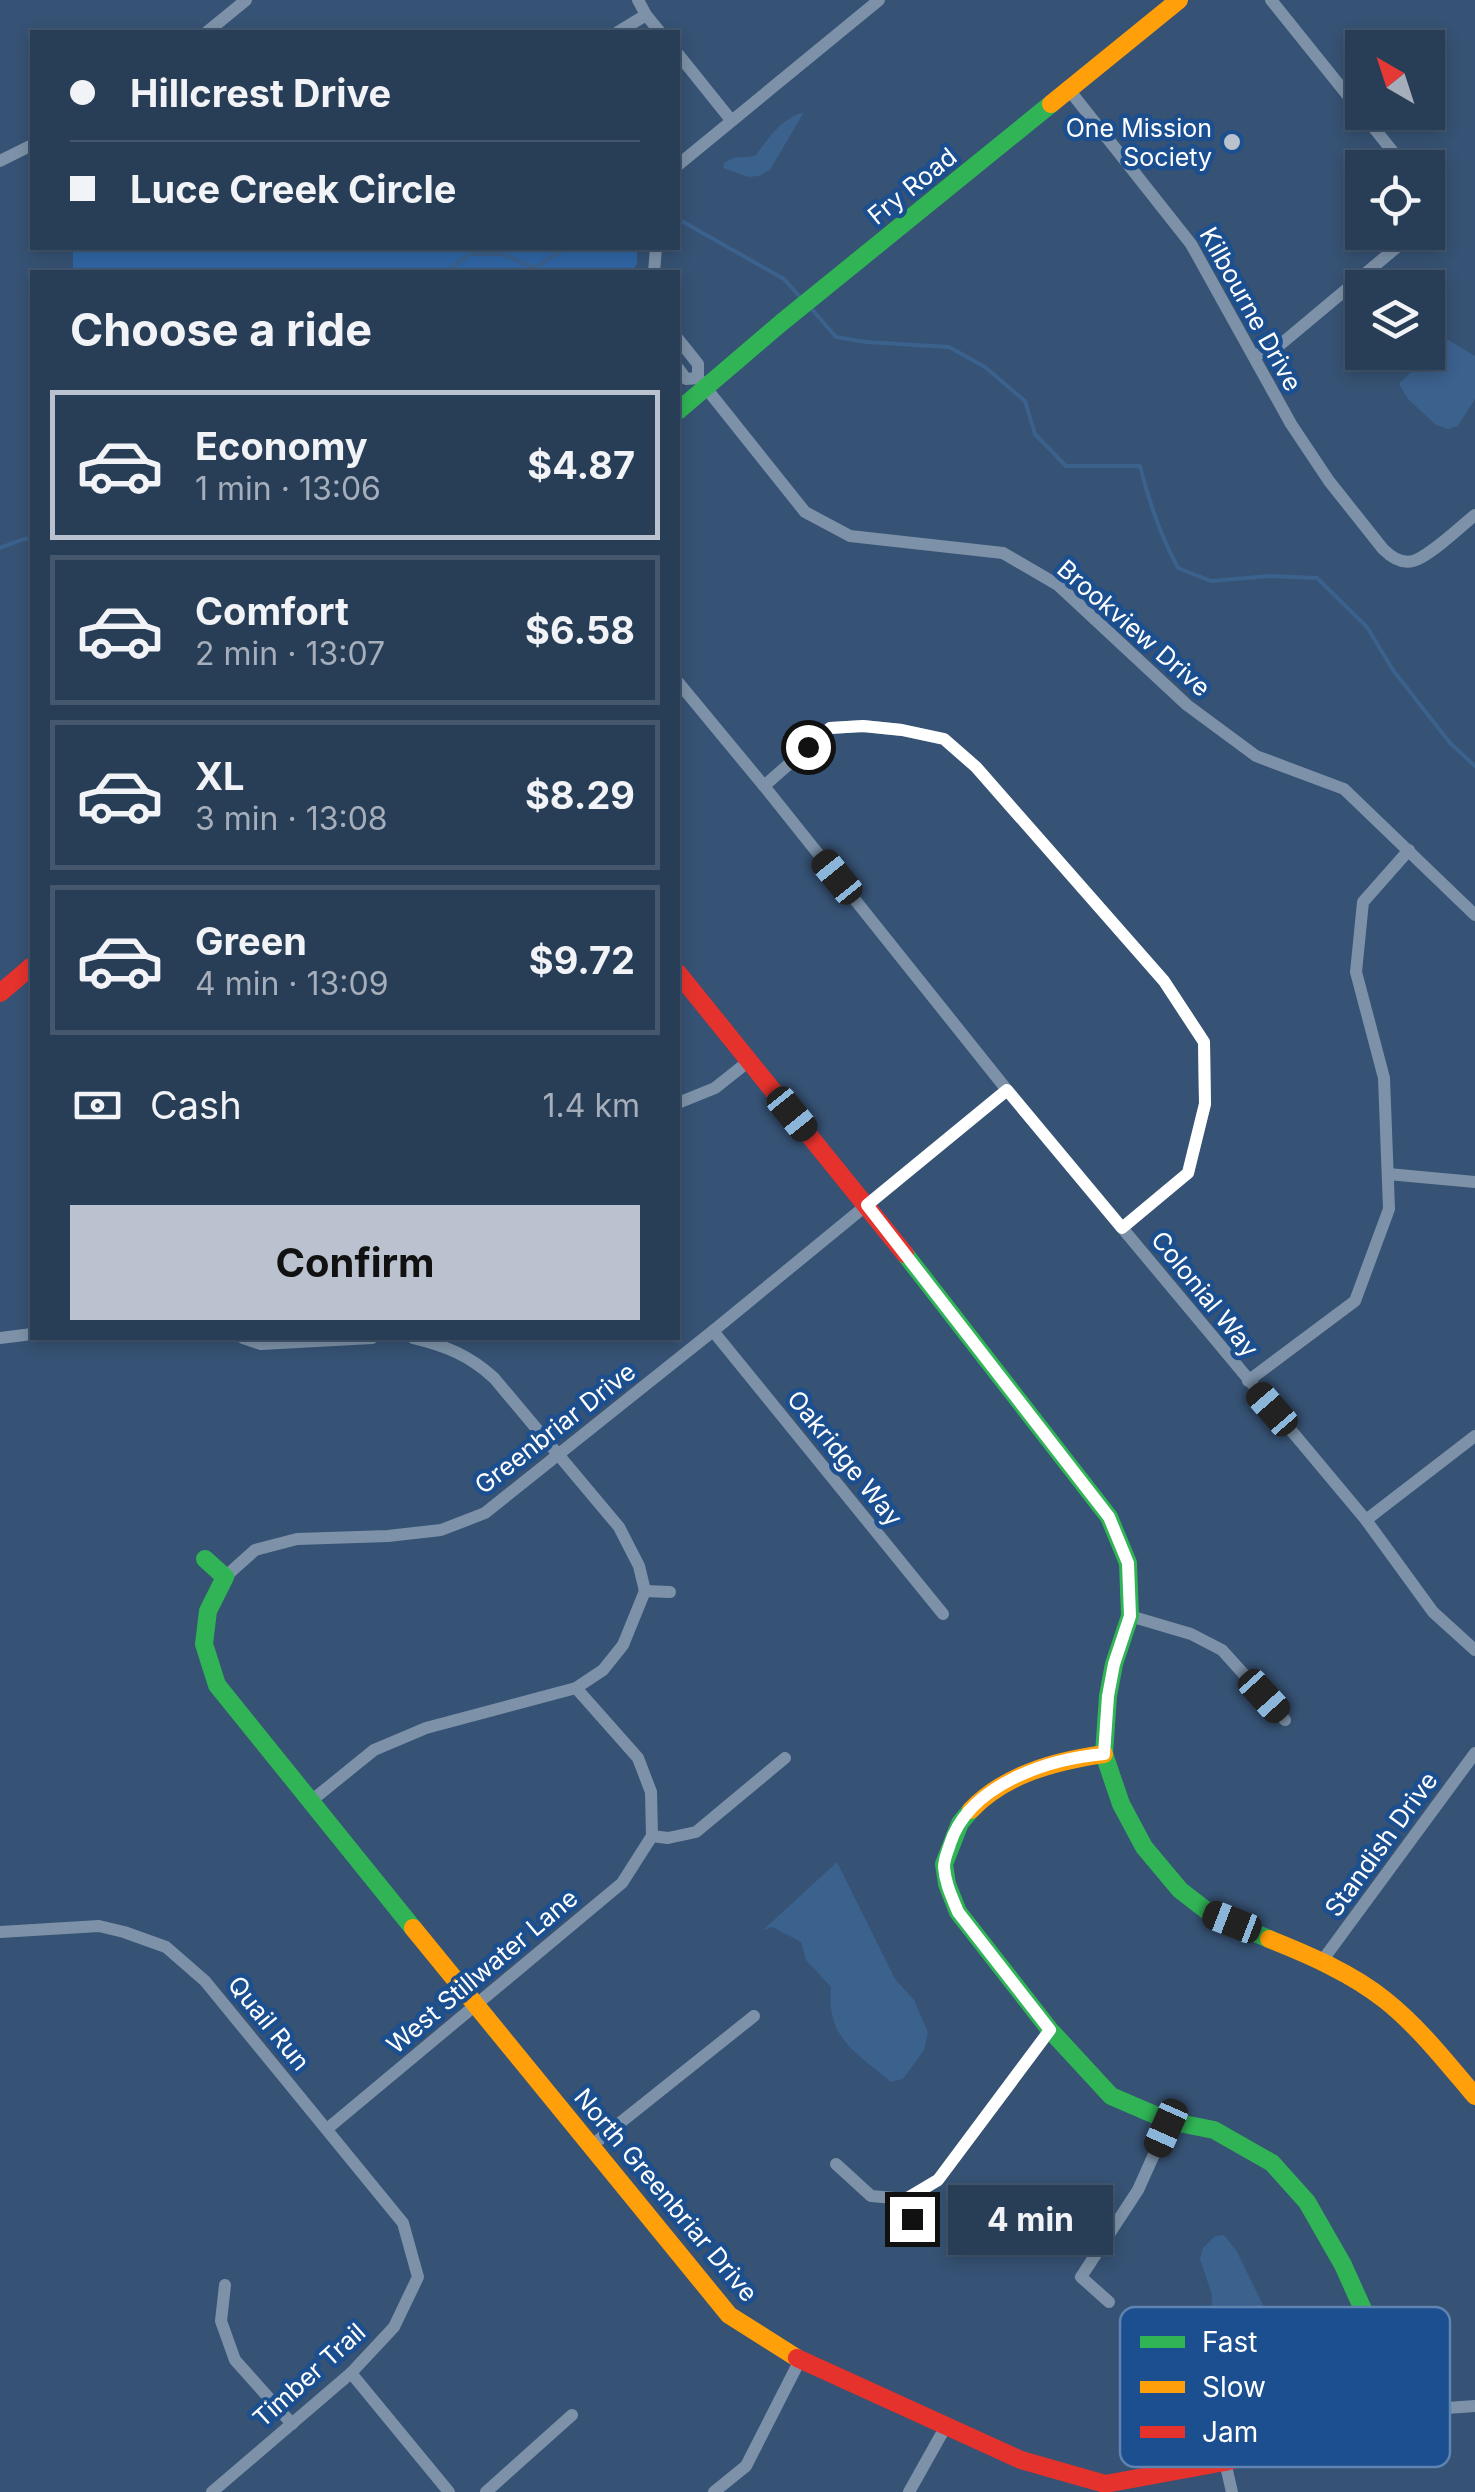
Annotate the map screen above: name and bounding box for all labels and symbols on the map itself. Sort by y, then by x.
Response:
north arrow [1345,30,1445,130]
place label: One Mission Society [1066,113,1212,172]
marker: One Mission Society [1221,131,1243,153]
street label: Fry Road [862,141,962,231]
street label: Kilbourne Drive [1194,222,1308,396]
street label: Brookview Drive [1051,553,1217,703]
route start [786,725,831,770]
car [806,844,868,910]
car [761,1081,823,1147]
street label: Colonial Way [1145,1225,1265,1363]
street label: Greenbriar Drive [469,1356,641,1500]
car [1241,1377,1303,1441]
street label: Oakridge Way [781,1384,909,1532]
car [1233,1664,1295,1728]
street label: Standish Drive [1318,1766,1444,1922]
street label: West Stillwater Lane [381,1882,583,2060]
car [1199,1897,1265,1947]
street label: Quail Run [222,1970,316,2076]
street label: North Greenbriar Drive [568,2082,764,2308]
car [1140,2094,1192,2162]
callout: 4 min [947,2184,1112,2254]
route end [890,2197,935,2242]
legend [1120,2307,1450,2467]
street label: Timber Trail [247,2317,371,2433]
text: Fast [1202,2325,1258,2359]
text: Slow [1202,2370,1266,2404]
text: Jam [1202,2415,1258,2449]

